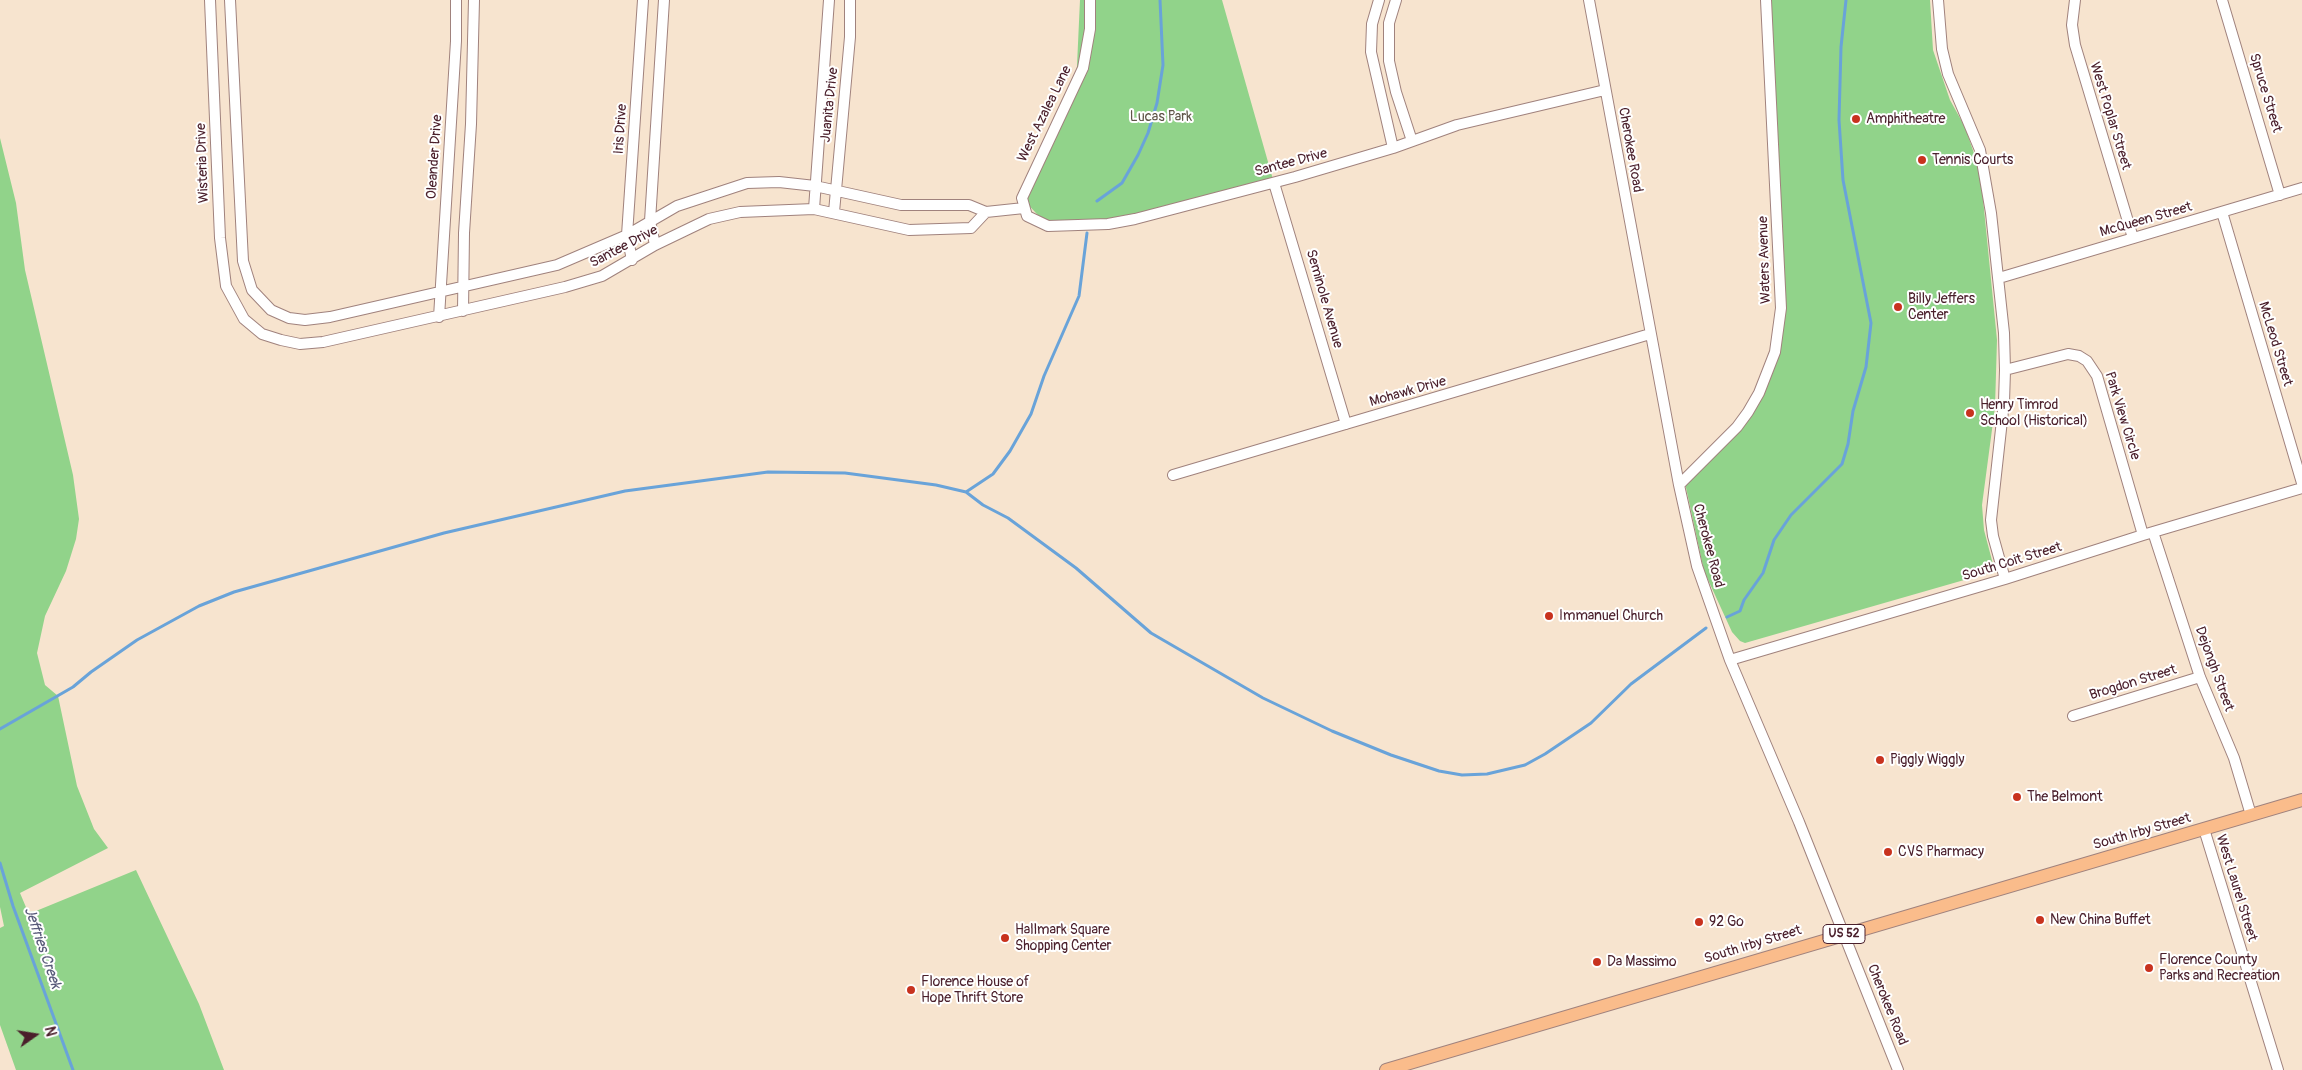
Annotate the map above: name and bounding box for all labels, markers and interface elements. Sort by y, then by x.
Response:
street label: Spruce Street [2245,51,2285,135]
street label: West Poplar Street [2086,60,2134,172]
street label: West Azalea Lane [1014,63,1076,165]
street label: Juanita Drive [818,67,842,143]
street label: Iris Drive [611,103,631,155]
street label: Cherokee Road [1614,106,1646,194]
park label: Lucas Park [1130,109,1192,125]
place label: Amphitheatre [1866,111,1946,127]
marker: Amphitheatre [1850,113,1862,125]
street label: Oleander Drive [424,114,446,200]
street label: Wisteria Drive [193,123,213,203]
street label: Santee Drive [1253,145,1329,181]
place label: Tennis Courts [1932,152,2013,168]
marker: Tennis Courts [1916,154,1928,166]
street label: McQueen Street [2098,199,2194,241]
street label: Waters Avenue [1755,216,1775,304]
street label: Santee Drive [587,222,661,272]
street label: Seminole Avenue [1302,248,1346,350]
place label: Billy Jeffers Center [1908,291,1975,324]
street label: McLeod Street [2254,300,2296,388]
marker: Billy Jeffers Center [1892,301,1904,313]
street label: Park View Circle [2101,370,2143,462]
street label: Mohawk Drive [1368,373,1448,411]
place label: Henry Timrod School (Historical) [1980,397,2088,430]
marker: Henry Timrod School (Historical) [1964,407,1976,419]
street label: Cherokee Road [1689,502,1727,590]
street label: South Coit Street [1960,539,2064,585]
place label: Immanuel Church [1559,608,1663,624]
marker: Immanuel Church [1543,610,1555,622]
street label: Dejongh Street [2191,624,2237,714]
street label: Brogdon Street [2087,662,2179,704]
place label: Piggly Wiggly [1890,752,1964,768]
marker: Piggly Wiggly [1874,754,1886,766]
place label: The Belmont [2027,789,2103,805]
marker: The Belmont [2011,791,2023,803]
street label: South Irby Street [2091,810,2193,854]
street label: West Laurel Street [2212,833,2260,943]
place label: CVS Pharmacy [1898,844,1984,860]
marker: CVS Pharmacy [1882,846,1894,858]
water label: Jeffries Creek [20,905,64,991]
place label: New China Buffet [2050,912,2151,928]
place label: 92 Go [1709,914,1744,930]
marker: New China Buffet [2034,914,2046,926]
marker: 92 Go [1693,916,1705,928]
place label: Hallmark Square Shopping Center [1015,922,1112,954]
street label: South Irby Street [1702,922,1804,968]
road number: US 52 [1823,924,1865,944]
marker: Hallmark Square Shopping Center [999,932,1011,944]
place label: Florence County Parks and Recreation [2159,952,2280,984]
place label: Da Massimo [1607,954,1677,970]
marker: Da Massimo [1591,956,1603,968]
street label: Cherokee Road [1863,962,1911,1048]
marker: Florence County Parks and Recreation [2143,962,2155,974]
place label: Florence House of Hope Thrift Store [921,974,1029,1006]
marker: Florence House of Hope Thrift Store [905,984,917,996]
north arrow [10,1010,60,1060]
text: N [41,1025,59,1038]

